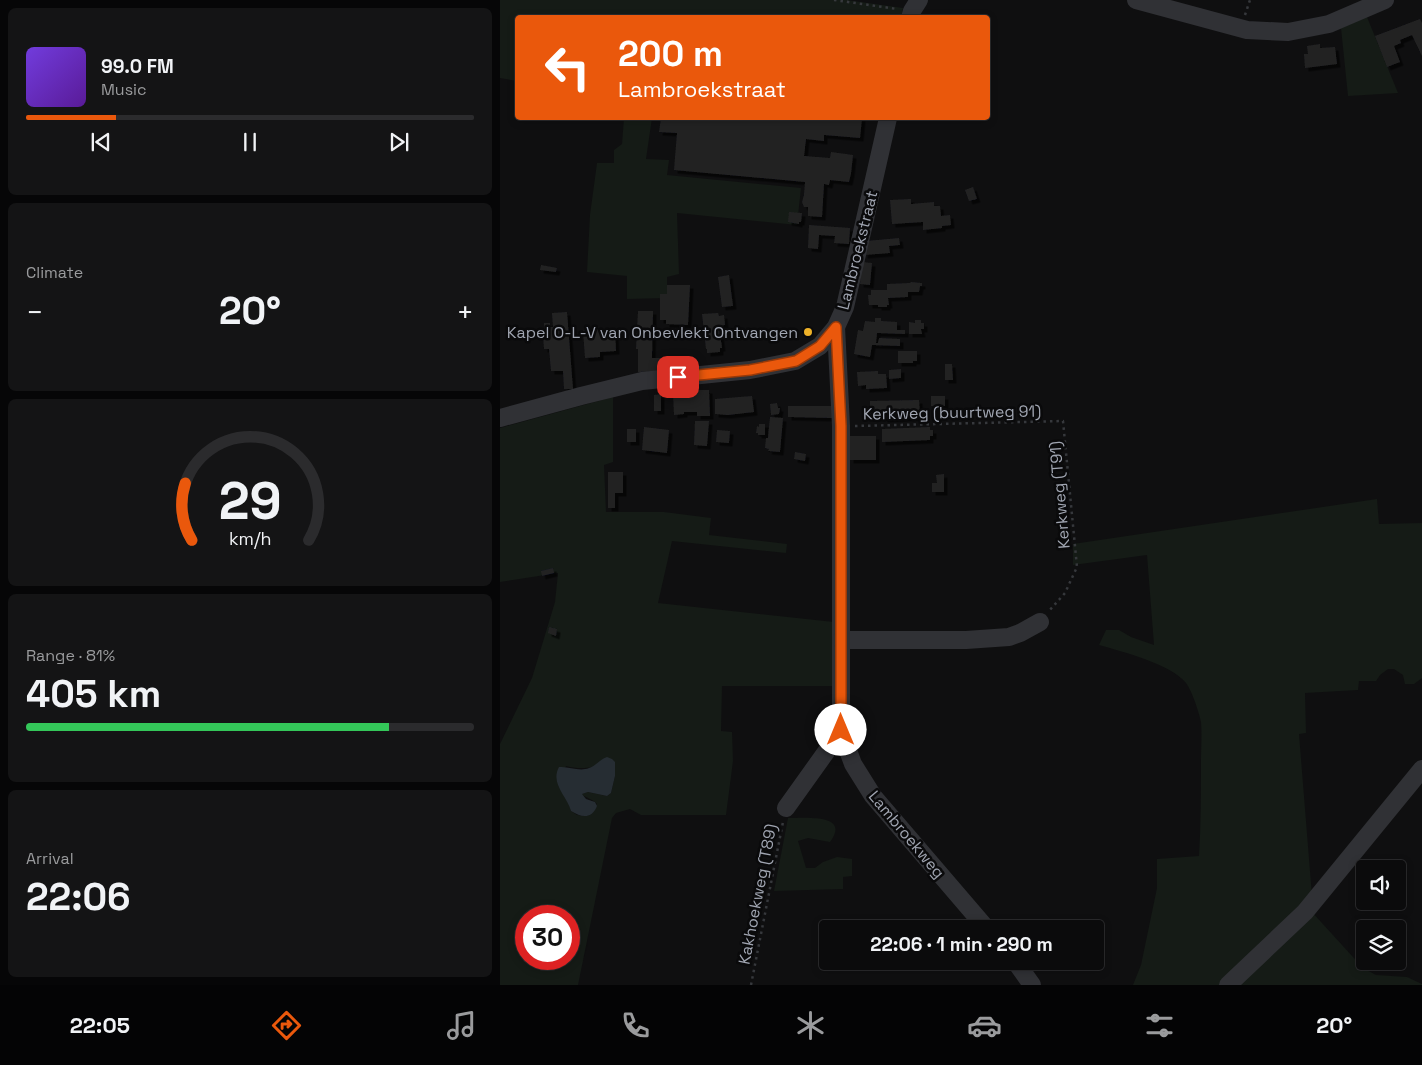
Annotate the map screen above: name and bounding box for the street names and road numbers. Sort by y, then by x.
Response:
street label: Lambroekstraat [833,188,882,312]
street label: Kerkweg (buurtweg 91) [863,400,1041,425]
street label: Kerkweg (T91) [1044,440,1075,550]
street label: Lambroekweg [864,786,949,882]
street label: Kakhoekweg (T89) [734,822,781,966]

